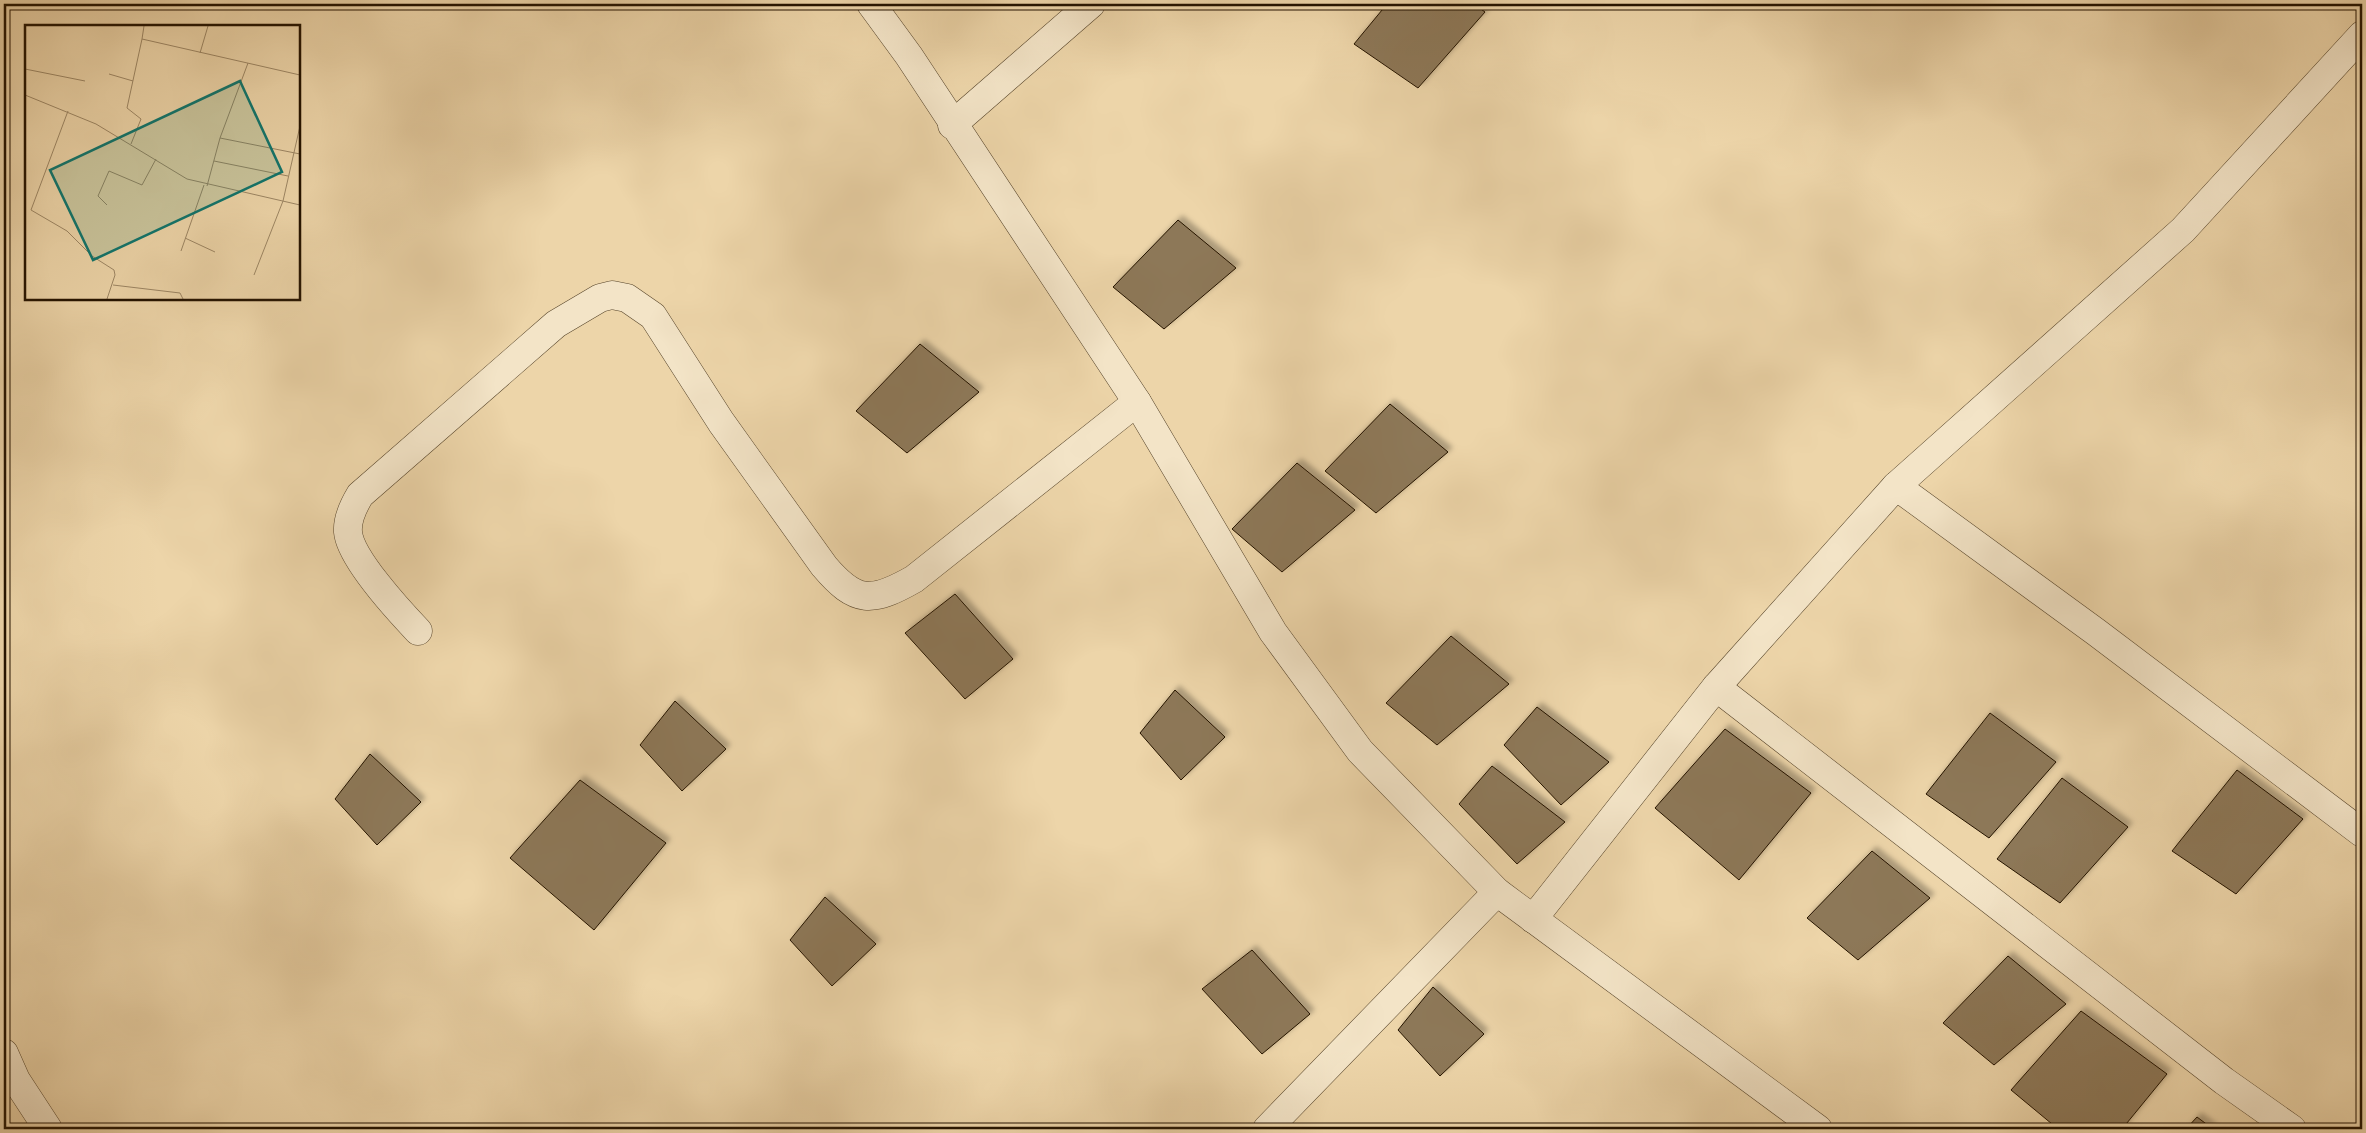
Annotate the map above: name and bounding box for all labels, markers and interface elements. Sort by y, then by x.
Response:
inset map [25,25,300,300]

